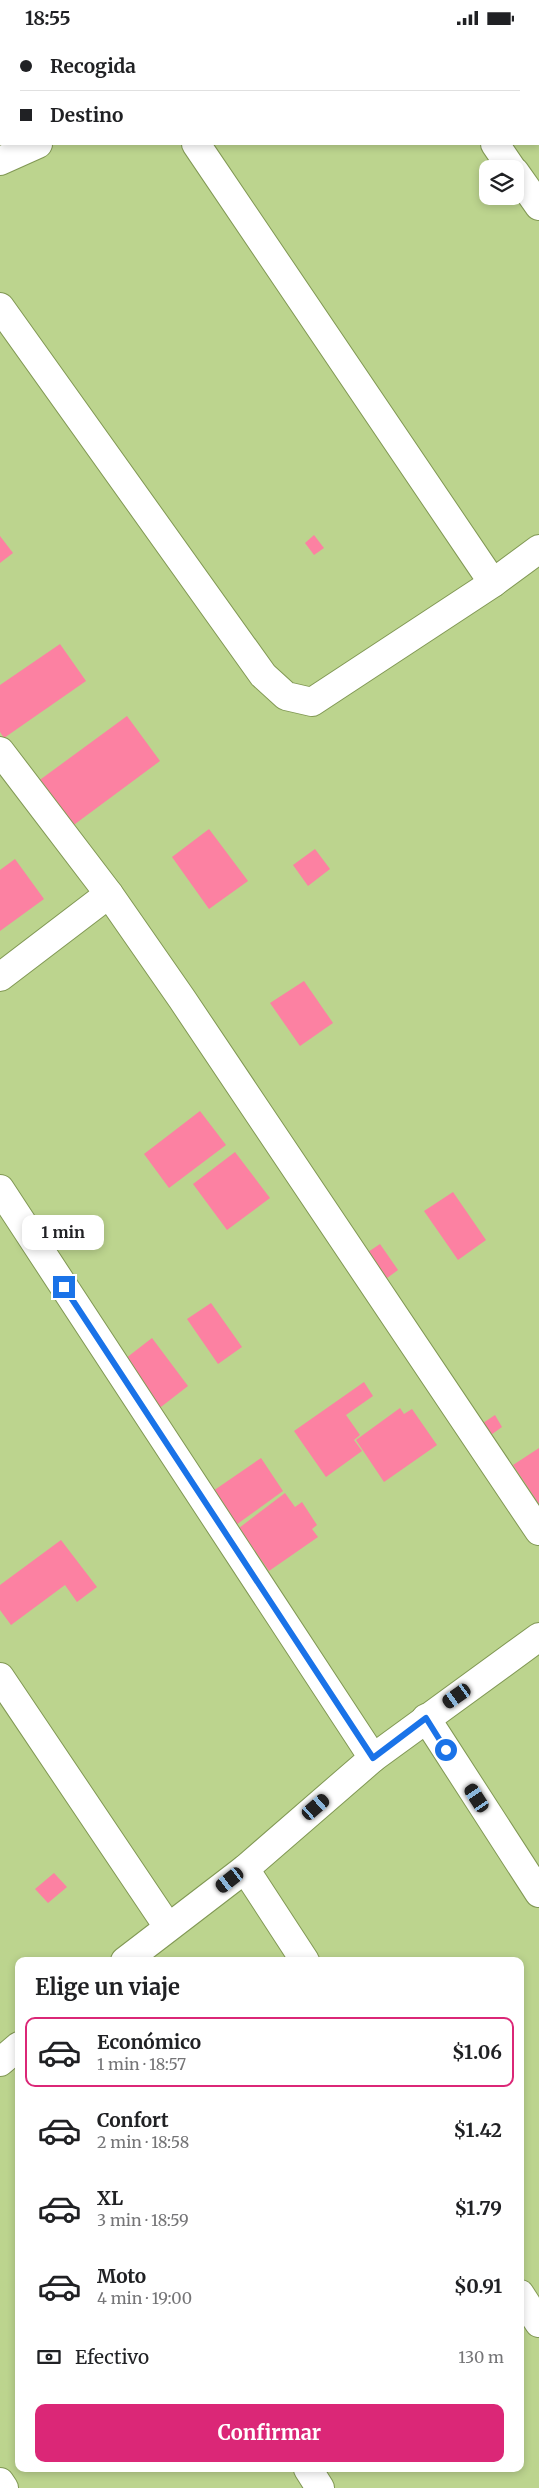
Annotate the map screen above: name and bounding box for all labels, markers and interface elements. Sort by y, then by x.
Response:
text: 18:55 [25,6,71,30]
text: Recogida [50,54,136,78]
text: Destino [50,103,123,127]
map controls [479,160,524,205]
button: layers [479,160,524,205]
callout: 1 min [23,1215,105,1249]
text: 1 min [41,1222,85,1242]
route end [53,1276,75,1298]
car [440,1681,473,1711]
route start [435,1739,457,1761]
car [462,1781,491,1815]
car [299,1791,332,1823]
car [213,1865,246,1895]
text: Elige un viaje [35,1973,180,2001]
icon: car [37,2030,82,2075]
text: Económico [97,2030,201,2054]
text: $1.06 [452,2040,502,2064]
text: 1 min · 18:57 [97,2054,186,2074]
icon: car [37,2108,82,2153]
text: Confort [97,2108,169,2132]
text: $1.42 [454,2118,502,2142]
text: 2 min · 18:58 [97,2132,189,2152]
icon: car [37,2186,82,2231]
text: XL [97,2186,123,2210]
text: $1.79 [454,2196,502,2220]
text: 3 min · 18:59 [97,2210,189,2230]
icon: car [37,2264,82,2309]
text: Moto [97,2264,146,2288]
text: $0.91 [454,2274,502,2298]
text: 4 min · 19:00 [97,2288,192,2308]
icon: cash [35,2343,63,2371]
text: Efectivo [75,2345,149,2369]
text: 130 m [458,2347,504,2367]
button: Confirmar [35,2404,504,2462]

